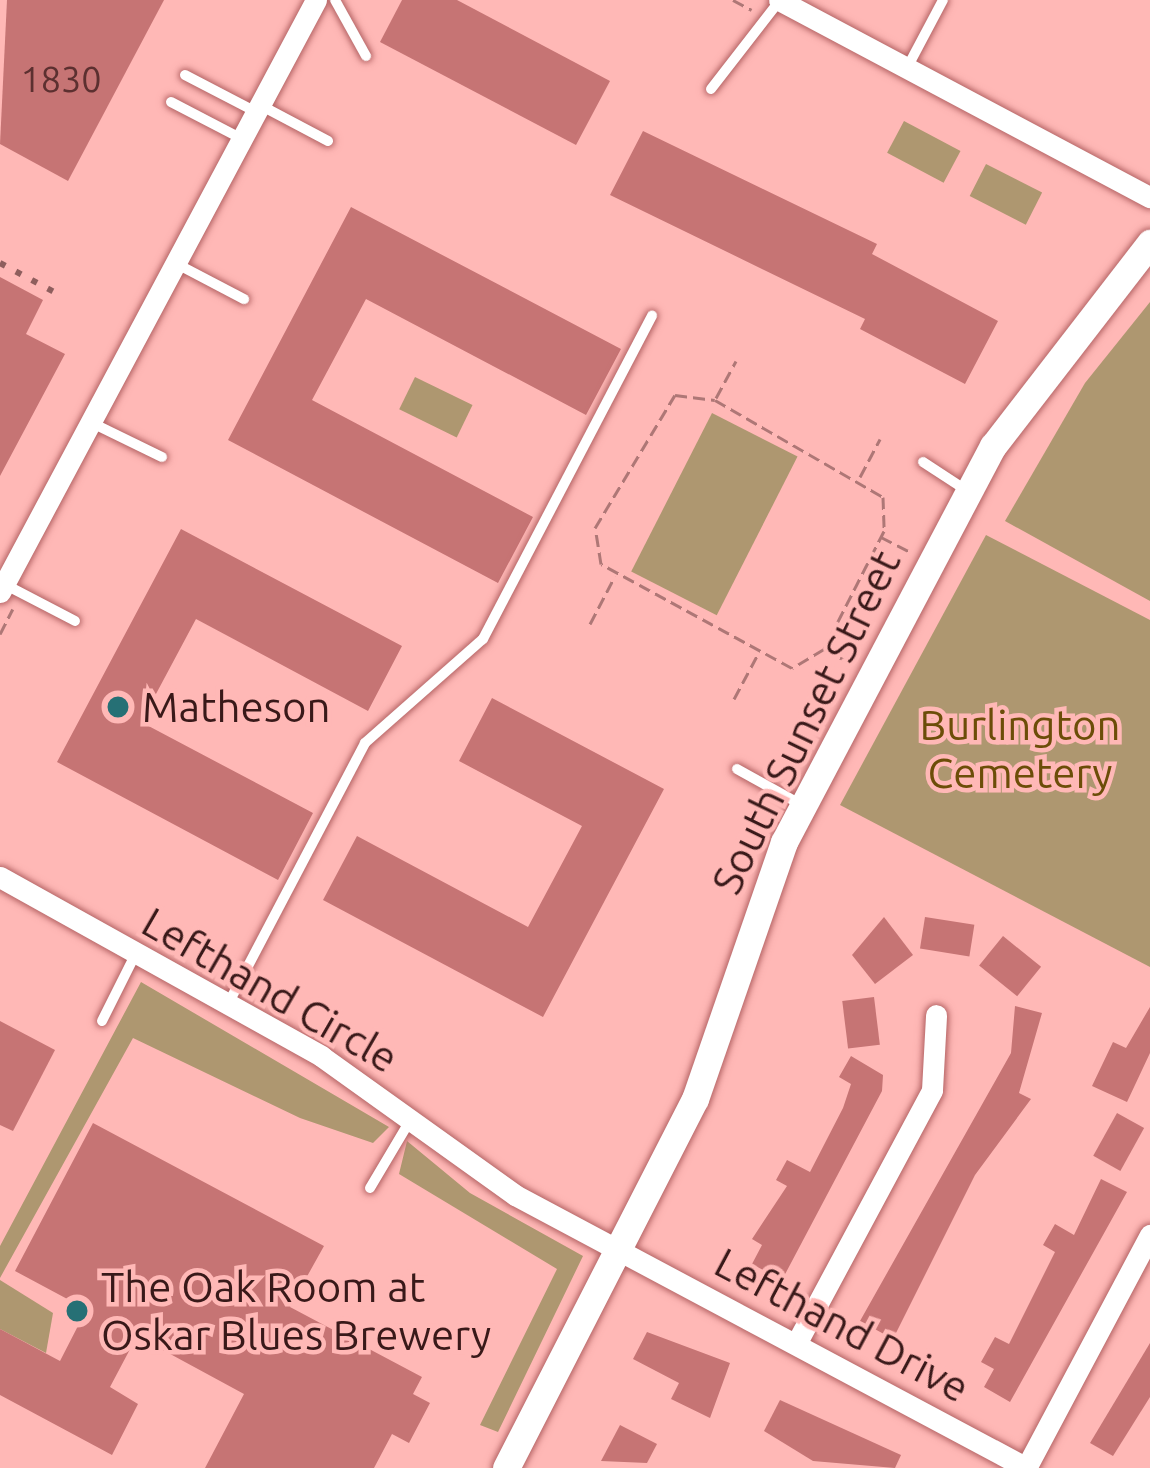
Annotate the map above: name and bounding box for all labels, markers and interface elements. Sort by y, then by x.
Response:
house number: 1830 [20,57,102,101]
street label: South Sunset Street [701,542,911,902]
place label: Matheson [142,682,331,732]
marker: Matheson [105,694,131,720]
park label: Burlington Cemetery [920,700,1120,798]
street label: Lefthand Circle [133,897,407,1083]
street label: Lefthand Drive [707,1237,977,1413]
place label: The Oak Room at Oskar Blues Brewery [101,1262,491,1360]
marker: The Oak Room at Oskar Blues Brewery [64,1298,90,1324]

